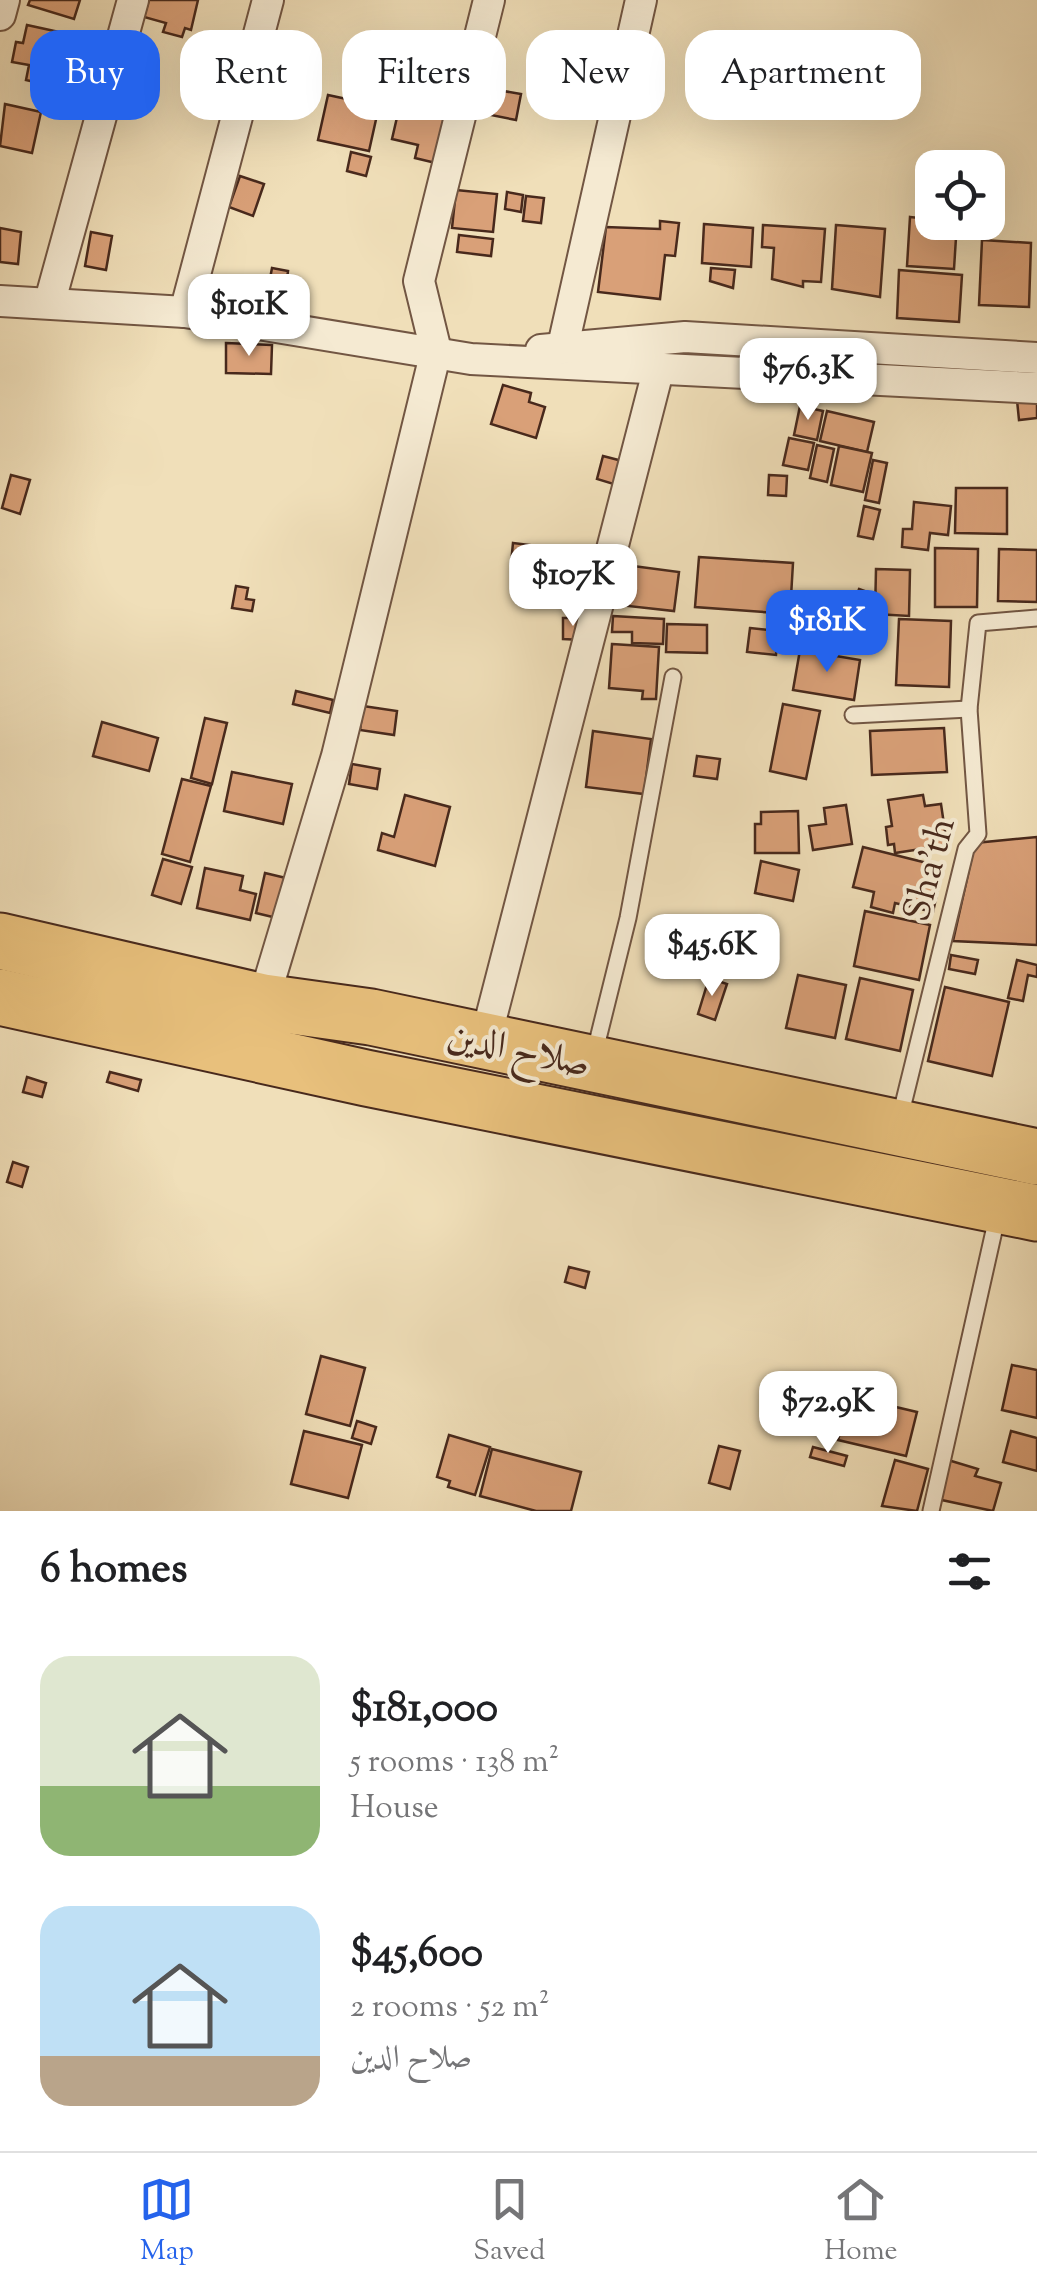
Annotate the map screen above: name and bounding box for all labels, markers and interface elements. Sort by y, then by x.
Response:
chip: Buy [30,30,160,120]
chip: Rent [180,30,322,120]
chip: Filters [342,30,506,120]
chip: New [526,30,665,120]
chip: Apartment [685,30,921,120]
map controls [915,150,1005,240]
button: locate [915,150,1005,240]
pin: $101K [179,274,319,359]
text: $101K [210,283,288,329]
pin: $76.3K [727,338,889,423]
text: $76.3K [762,347,854,393]
pin: $107K [503,544,643,629]
text: $107K [531,553,615,599]
pin: $181K [757,590,897,675]
text: $181K [788,599,866,645]
street label: Sha'th [892,812,972,928]
pin: $45.6K [631,914,793,999]
text: $45.6K [667,923,757,969]
street label: صلاح الدين [441,1010,595,1096]
pin: $72.9K [747,1371,909,1456]
text: $72.9K [781,1380,875,1426]
text: 6 homes [40,1541,187,1601]
icon: filters [942,1544,997,1599]
text: $181,000 [350,1680,498,1740]
icon: home [120,1696,240,1816]
text: 5 rooms · 138 m² [350,1740,559,1786]
text: House [350,1786,439,1832]
text: $45,600 [350,1925,483,1985]
icon: home [120,1946,240,2066]
text: 2 rooms · 52 m² [350,1985,550,2031]
text: صلاح الدين [350,2036,472,2082]
tab: Map [139,2172,194,2272]
tab: Saved [473,2172,545,2272]
tab: Home [824,2172,898,2272]

